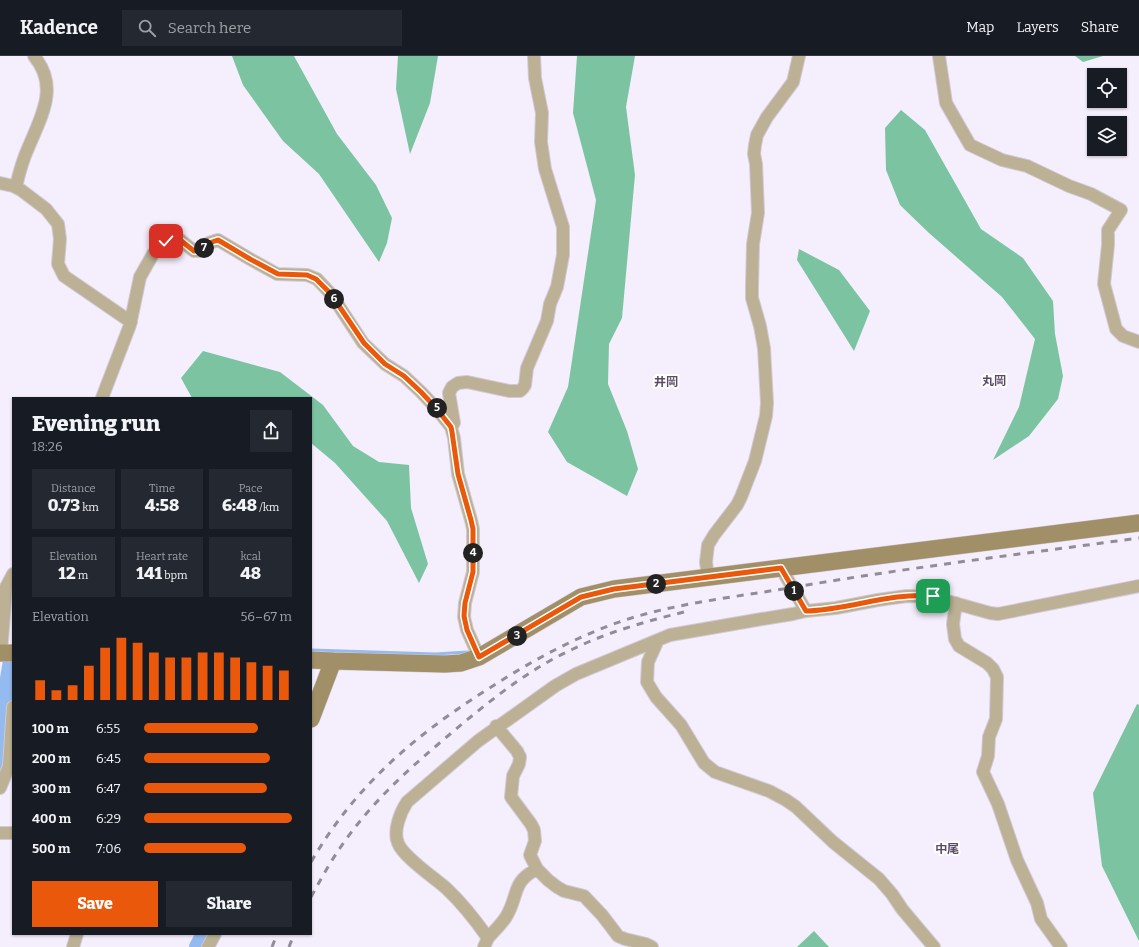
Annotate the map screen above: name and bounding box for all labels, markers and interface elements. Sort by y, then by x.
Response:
search box [122,10,402,46]
text: Kadence [20,16,98,39]
icon: search [136,17,158,39]
text: Search here [168,19,251,37]
text: Map [966,19,994,36]
text: Layers [1016,19,1059,36]
text: Share [1081,19,1119,36]
map controls [1087,68,1127,156]
button: locate [1087,68,1127,108]
button: layers [1087,116,1127,156]
pin [149,224,183,258]
icon: check [155,230,177,252]
pin: 7 [194,238,214,258]
text: 7 [201,241,207,254]
pin: 6 [324,289,344,309]
text: 6 [331,292,337,305]
district label: 丸岡 [982,374,1006,388]
district label: 井岡 [654,375,678,389]
pin: 5 [427,398,447,418]
text: 5 [434,401,440,414]
text: Evening run [32,410,160,437]
button: share [250,410,292,452]
text: 18:26 [32,439,63,454]
text: Distance [51,482,96,495]
text: Time [149,482,175,495]
text: Pace [239,482,263,495]
text: 0.73 [48,495,80,516]
text: 4:58 [145,495,179,516]
text: 6:48 [222,495,257,516]
text: km [80,501,99,514]
text: /km [257,501,279,514]
pin: 4 [463,543,483,563]
text: 4 [470,546,476,559]
text: Elevation [49,550,97,563]
text: Heart rate [136,550,188,563]
text: kcal [240,550,261,563]
text: 12 [58,563,76,584]
text: 141 [136,563,162,584]
text: 48 [240,563,261,584]
text: m [76,569,88,582]
text: bpm [162,569,188,582]
pin: 2 [646,574,666,594]
text: 2 [653,577,659,590]
pin [916,579,950,613]
pin: 1 [784,581,804,601]
text: 1 [792,584,796,597]
icon: arrive [922,585,944,607]
text: Elevation [32,609,89,624]
text: 56–67 m [240,609,292,624]
pin: 3 [507,626,527,646]
text: 3 [514,629,520,642]
text: 100 m [32,721,69,736]
text: 6:55 [96,721,120,736]
text: 200 m [32,751,71,766]
text: 6:45 [96,751,121,766]
text: 300 m [32,781,71,796]
text: 6:47 [96,781,120,796]
text: 400 m [32,811,71,826]
text: 6:29 [96,811,121,826]
text: 500 m [32,841,70,856]
text: 7:06 [96,841,121,856]
district label: 中尾 [935,842,959,856]
button: Save [32,881,158,927]
button: Share [166,881,292,927]

